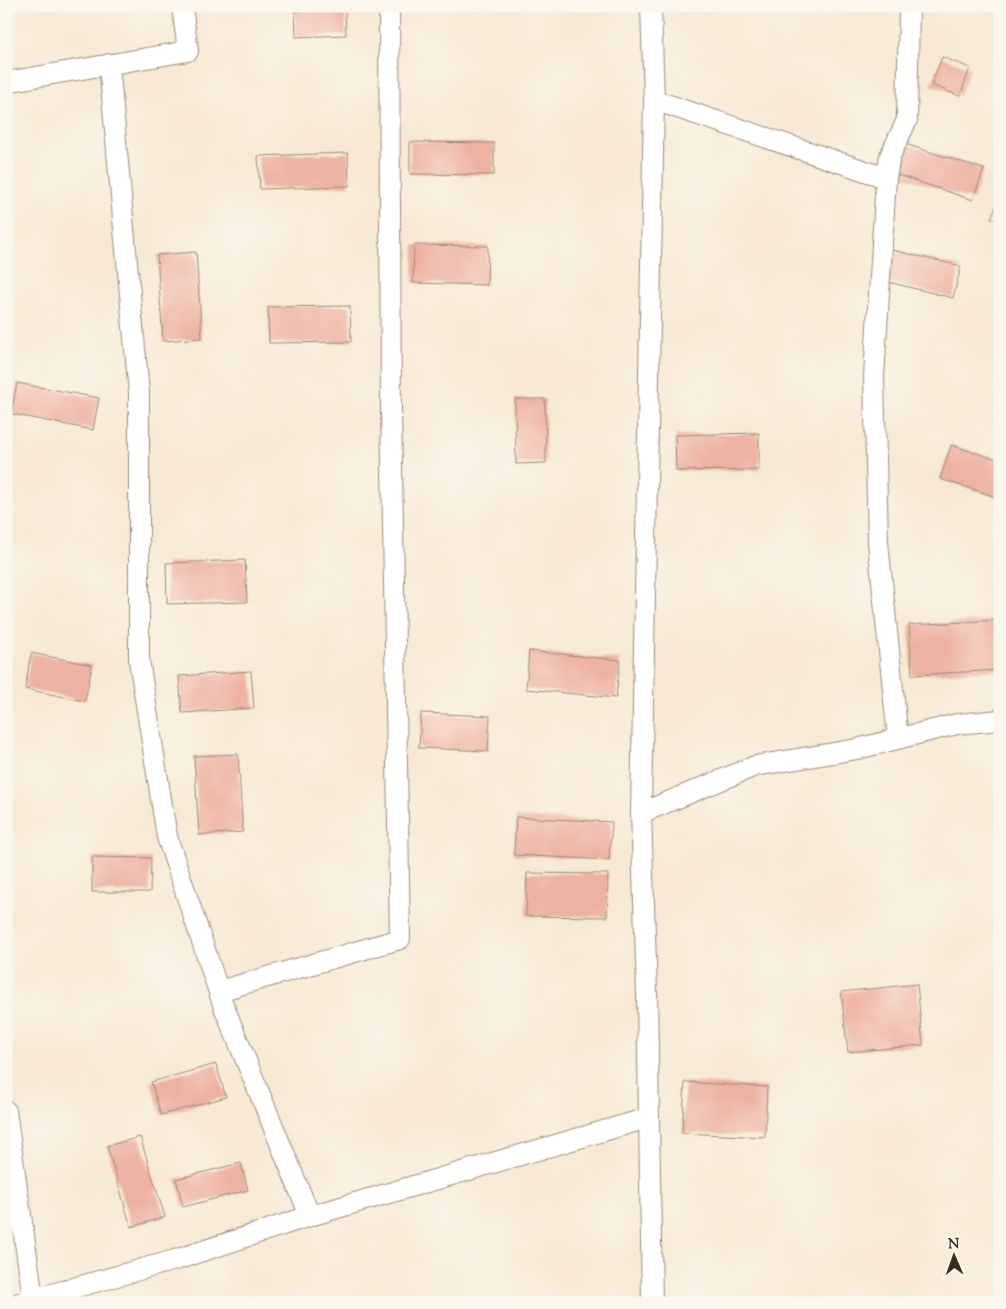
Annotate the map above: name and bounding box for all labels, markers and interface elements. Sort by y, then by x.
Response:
north arrow [928,1232,978,1282]
text: N [948,1235,960,1255]

